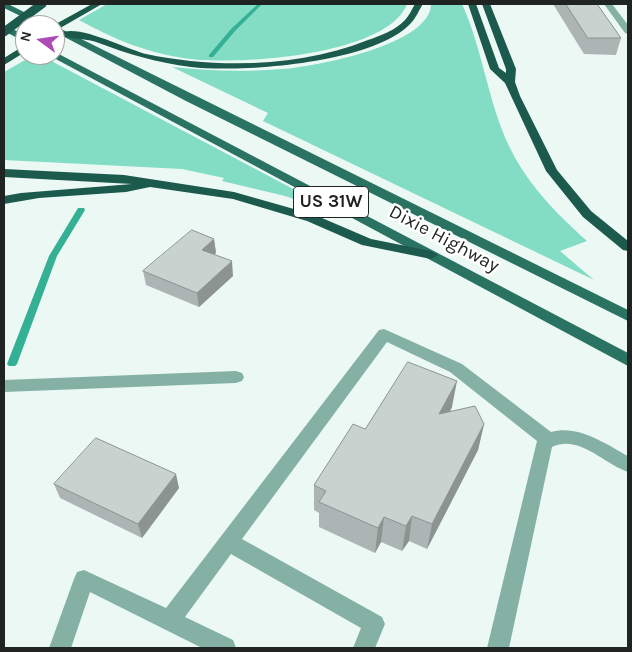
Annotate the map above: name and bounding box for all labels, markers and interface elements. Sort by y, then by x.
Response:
north arrow [15,15,65,65]
text: N [16,30,35,43]
road number: US 31W [294,186,368,218]
street label: Dixie Highway [385,200,503,278]

